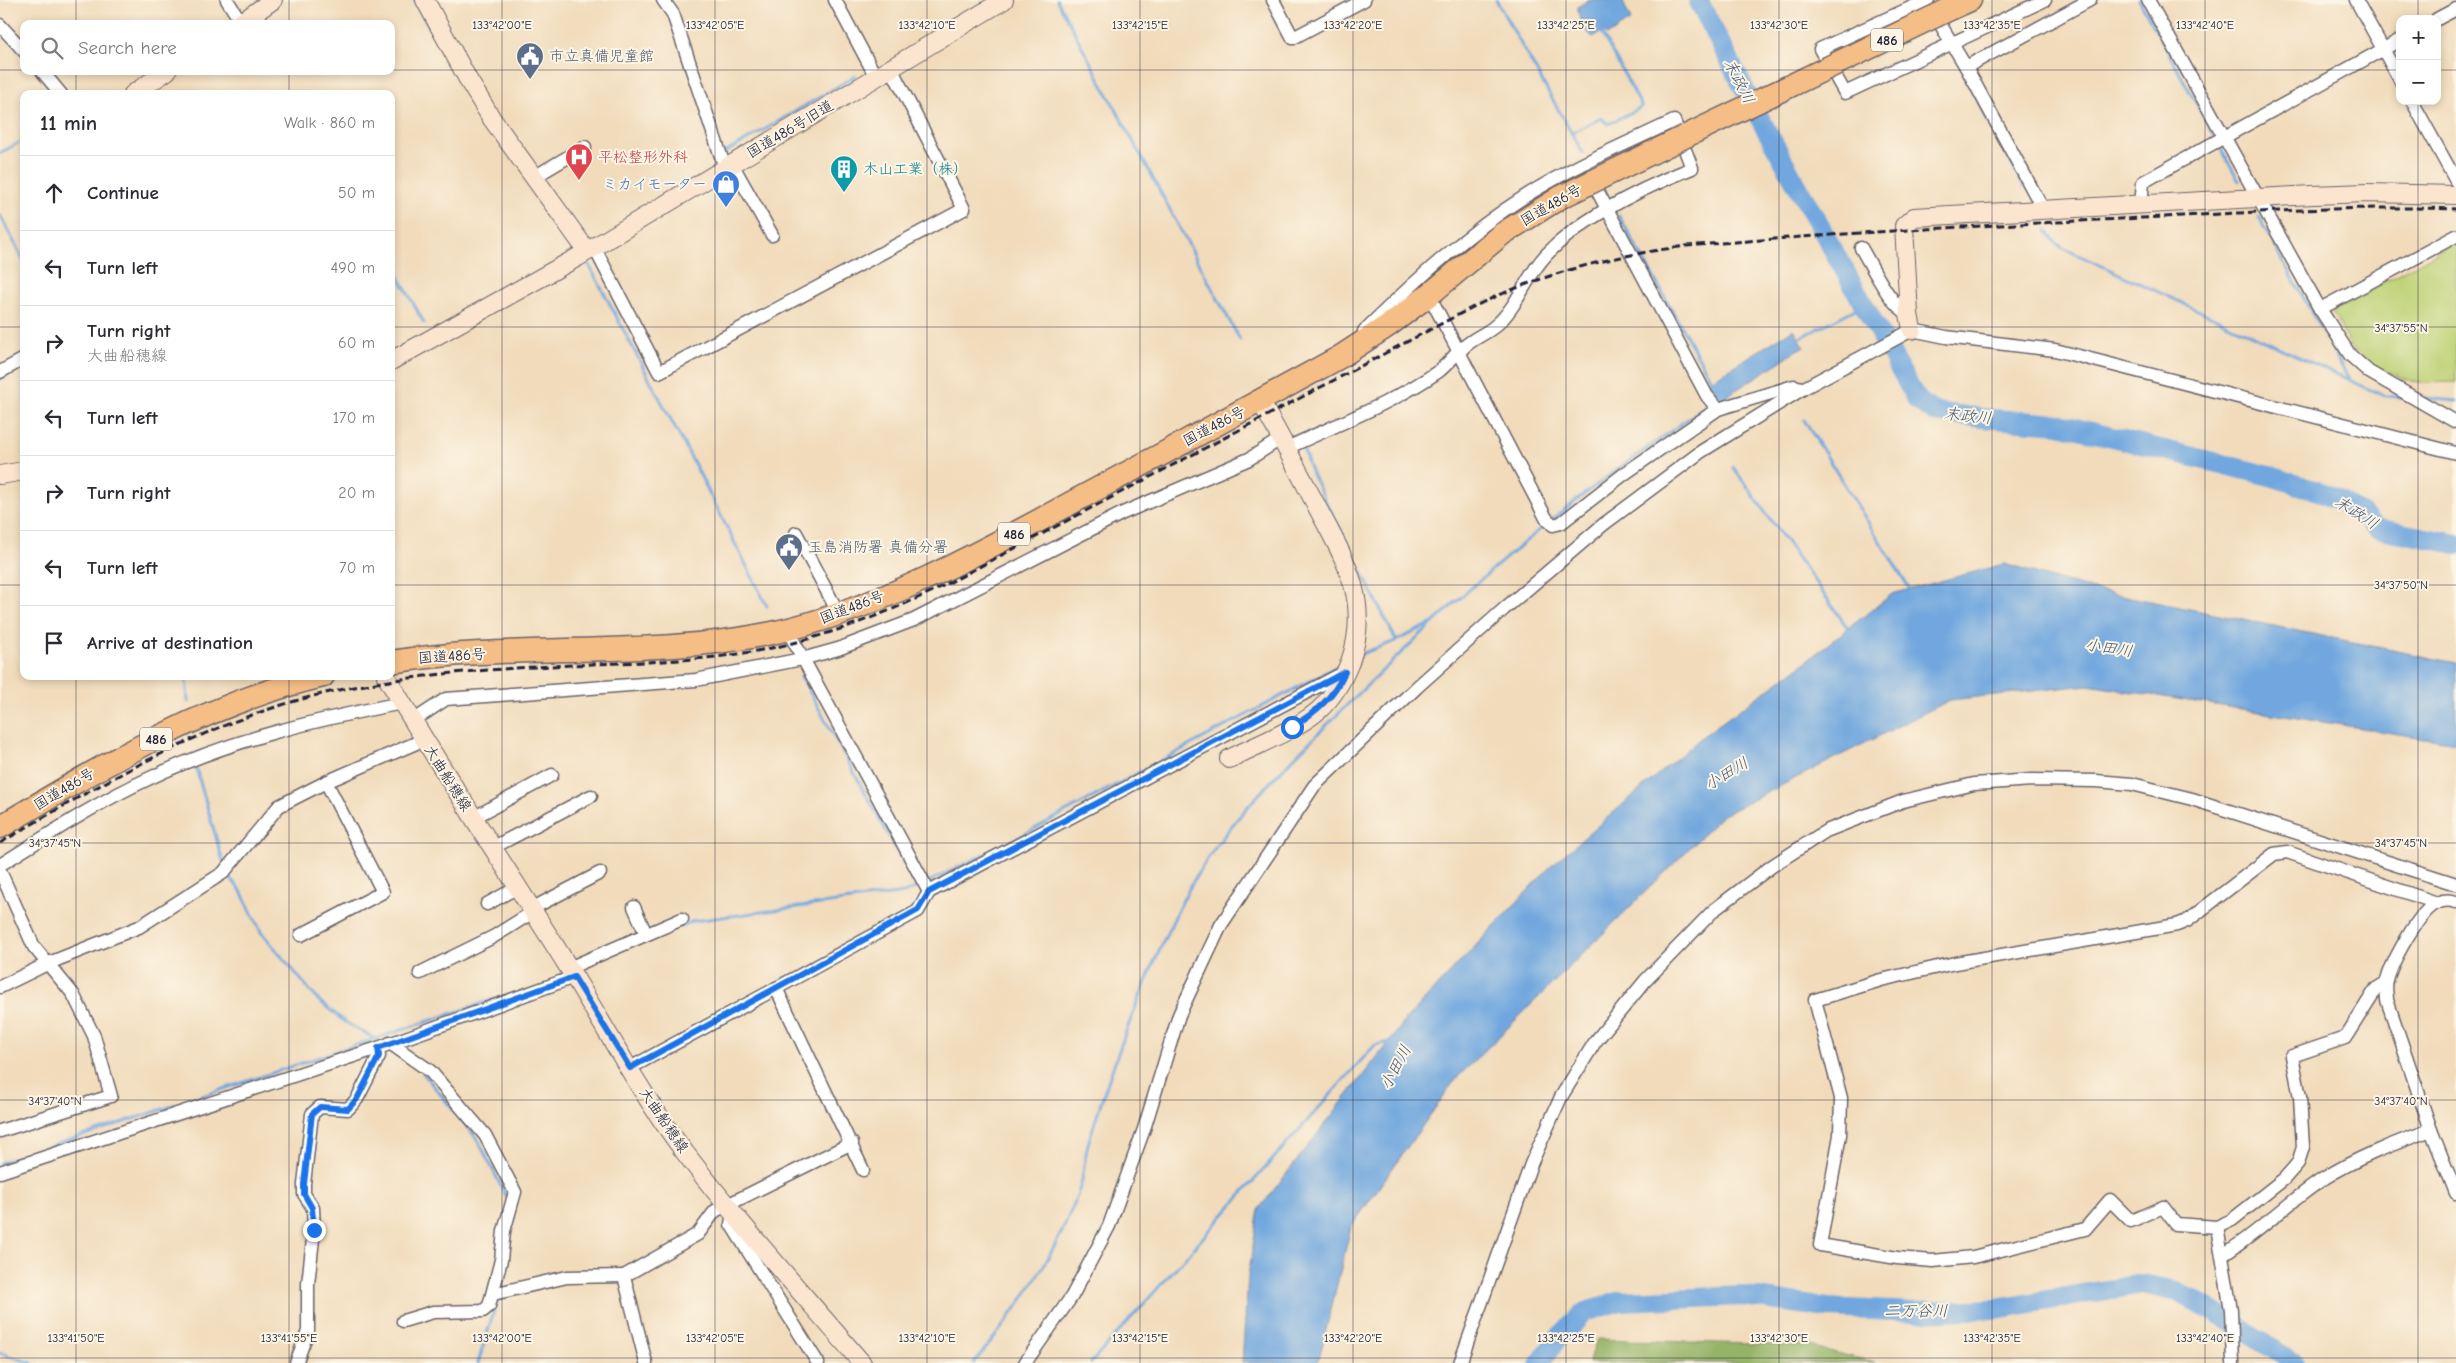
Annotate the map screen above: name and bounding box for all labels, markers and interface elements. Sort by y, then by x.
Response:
map controls [2396,15,2441,105]
button: + [2396,15,2441,60]
text: 133°42'00"E [472,18,532,32]
text: 133°42'05"E [686,18,744,32]
text: 133°42'10"E [899,18,955,32]
text: 133°42'15"E [1112,18,1168,32]
text: 133°42'20"E [1324,18,1382,32]
text: 133°42'25"E [1537,18,1595,32]
text: 133°42'30"E [1750,18,1808,32]
text: 133°42'35"E [1963,18,2021,32]
text: 133°42'40"E [2176,18,2234,32]
search box [20,20,395,75]
road number: 486 [1871,28,1903,52]
icon: search [38,34,66,62]
text: Search here [78,37,177,59]
public building icon: 市立真備児童館 [515,41,545,80]
place label: 市立真備児童館 [549,47,654,65]
water label: 末政川 [1720,56,1758,107]
button: − [2396,60,2441,105]
street label: 国道486号旧道 [743,96,837,162]
text: 11 min [40,111,97,135]
text: Walk · 860 m [284,114,375,132]
hospital icon: 平松整形外科 [564,142,594,181]
place label: 平松整形外科 [598,148,688,166]
building icon: 木山工業（株） [829,154,859,193]
place label: 木山工業（株） [863,160,968,178]
shop icon: ミカイモーター [711,169,741,208]
place label: ミカイモーター [602,175,707,193]
icon: ahead [40,179,68,207]
street label: 国道486号 [1517,180,1585,230]
text: Continue [87,182,159,204]
text: 50 m [338,184,375,202]
icon: left [40,254,68,282]
text: Turn left [87,257,158,279]
text: 490 m [330,259,375,277]
text: Turn right [87,320,171,342]
text: 34°37'55"N [2374,321,2428,335]
icon: right [40,329,68,357]
text: 60 m [338,334,375,352]
text: 大曲船穂線 [87,347,167,365]
street label: 国道486号 [1180,402,1248,450]
icon: left [40,404,68,432]
water label: 末政川 [1943,405,1993,427]
text: Turn left [87,407,158,429]
text: 170 m [333,409,375,427]
icon: right [40,479,68,507]
text: Turn right [87,482,171,504]
text: 20 m [338,484,375,502]
water label: 末政川 [2331,492,2382,533]
road number: 486 [998,522,1030,546]
public building icon: 玉島消防署 真備分署 [774,532,804,571]
place label: 玉島消防署 真備分署 [808,538,948,556]
icon: left [40,554,68,582]
text: Turn left [87,557,158,579]
text: 70 m [339,559,375,577]
text: 34°37'50"N [2374,578,2428,592]
street label: 国道486号 [817,586,887,628]
icon: arrive [40,629,68,657]
text: Arrive at destination [87,632,253,654]
water label: 小田川 [2084,635,2134,661]
street label: 国道486号 [417,645,487,667]
route start [1281,716,1304,739]
road number: 486 [140,728,172,751]
street label: 大曲船穂線 [420,741,476,815]
water label: 小田川 [1701,754,1752,794]
street label: 国道486号 [30,764,98,814]
text: 34°37'45"N [29,836,81,850]
text: 34°37'45"N [2375,836,2427,850]
water label: 小田川 [1377,1042,1415,1093]
street label: 大曲船穂線 [636,1084,692,1156]
text: 34°37'40"N [28,1094,82,1108]
text: 34°37'40"N [2374,1094,2428,1108]
route end [303,1219,326,1242]
water label: 二万谷川 [1884,1302,1948,1320]
text: 133°41'50"E [47,1331,105,1345]
text: 133°41'55"E [261,1331,317,1345]
text: 133°42'00"E [472,1331,532,1345]
text: 133°42'05"E [686,1331,744,1345]
text: 133°42'10"E [899,1331,955,1345]
text: 133°42'15"E [1112,1331,1168,1345]
text: 133°42'20"E [1324,1331,1382,1345]
text: 133°42'25"E [1537,1331,1595,1345]
text: 133°42'30"E [1750,1331,1808,1345]
text: 133°42'35"E [1963,1331,2021,1345]
text: 133°42'40"E [2176,1331,2234,1345]

